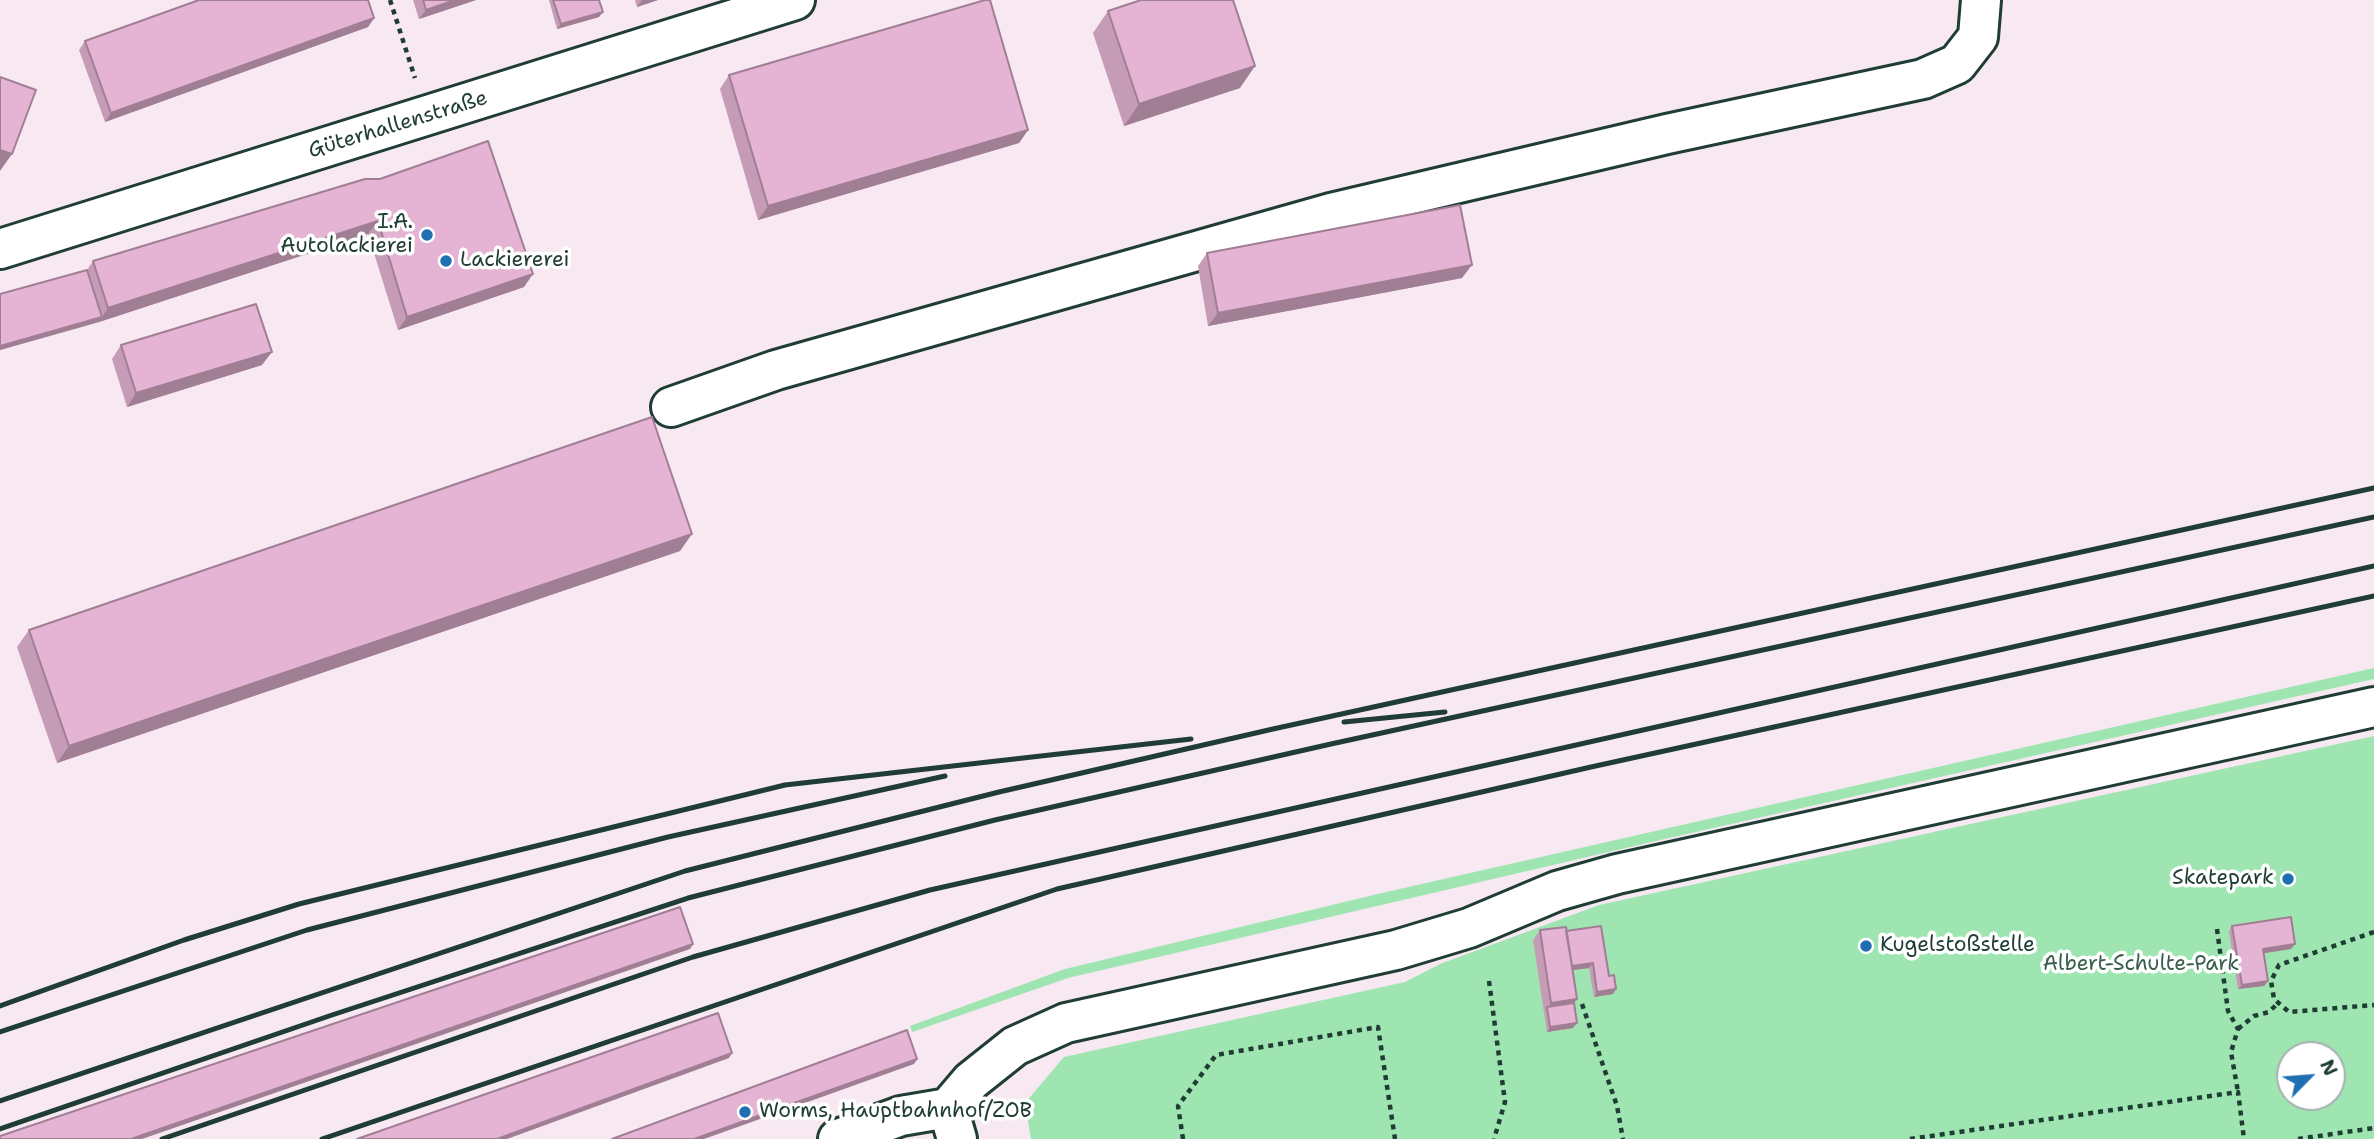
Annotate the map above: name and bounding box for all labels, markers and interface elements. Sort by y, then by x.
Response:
street label: Güterhallenstraße [305,86,491,164]
place label: I.A. Autolackierei [280,210,413,260]
marker: I.A. Autolackierei [419,227,435,243]
place label: Lackiererei [460,248,570,274]
marker: Lackiererei [438,253,454,269]
place label: Skatepark [2172,866,2274,892]
marker: Skatepark [2280,871,2296,887]
place label: Kugelstoßstelle [1880,933,2035,959]
marker: Kugelstoßstelle [1858,938,1874,954]
park label: Albert-Schulte-Park [2043,952,2239,978]
north arrow [2276,1041,2346,1111]
text: N [2314,1056,2343,1080]
place label: Worms, Hauptbahnhof/ZOB [759,1099,1032,1125]
marker: Worms, Hauptbahnhof/ZOB [737,1104,753,1120]

